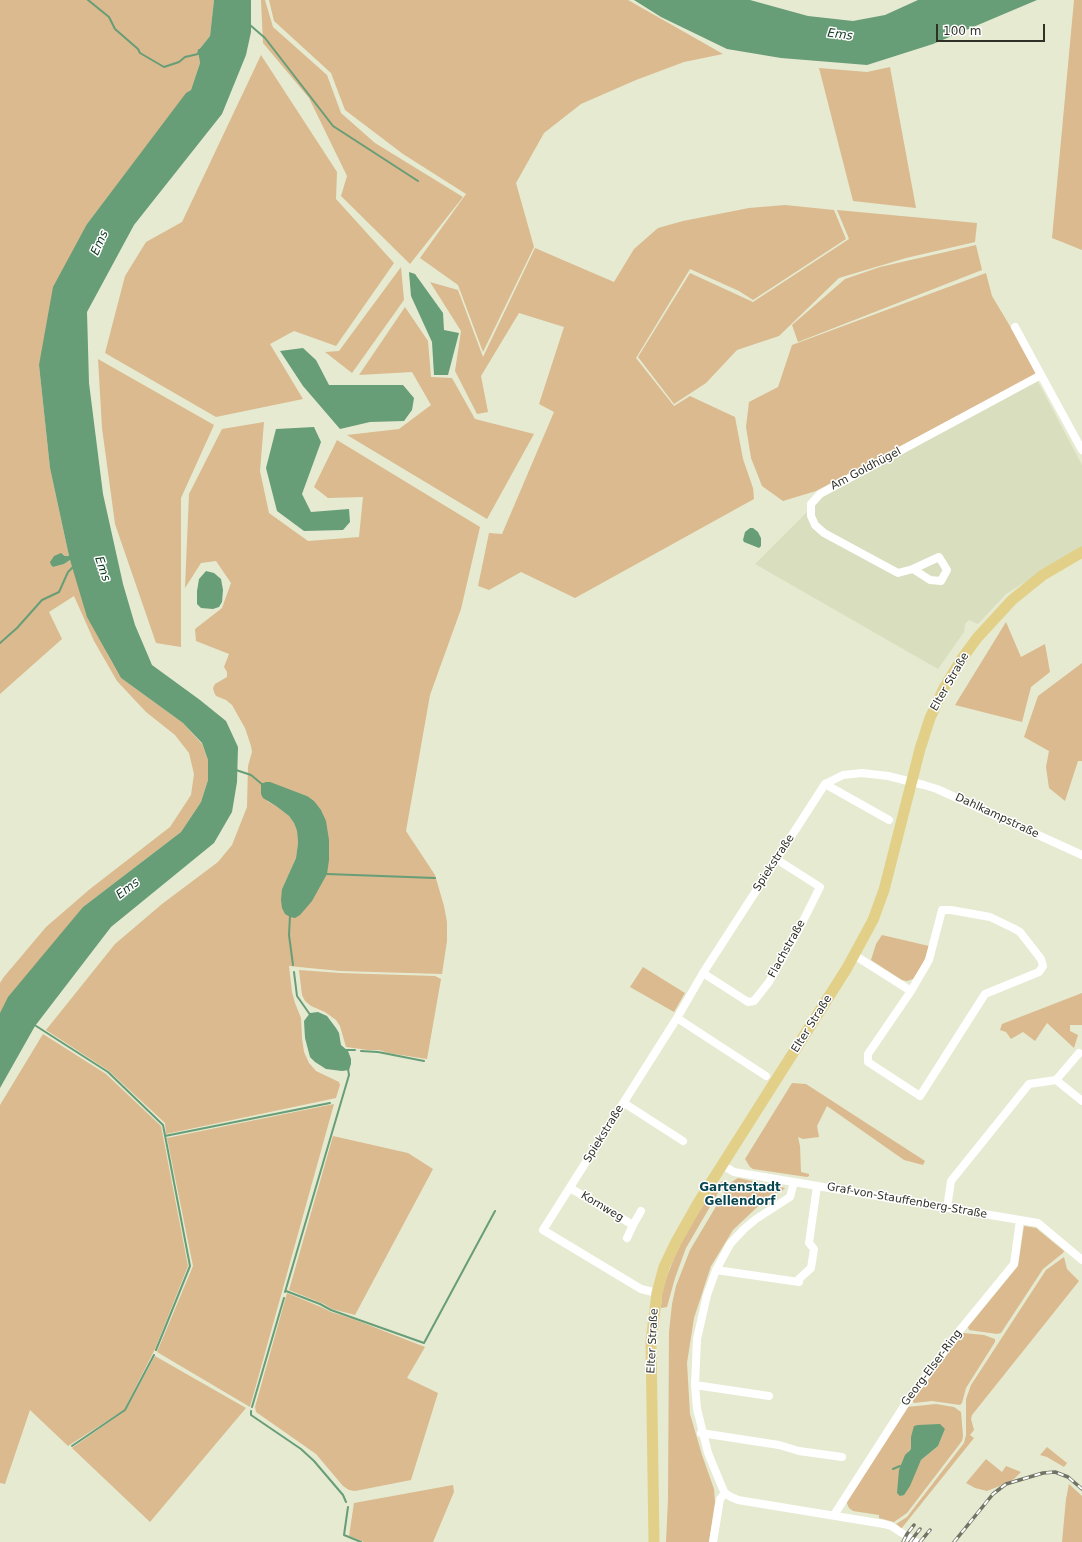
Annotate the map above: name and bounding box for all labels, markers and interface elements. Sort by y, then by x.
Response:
scale bar [938,16,1047,42]
text: 100 m [943,24,981,38]
water label: Ems [826,26,854,44]
water label: Ems [88,228,112,258]
street label: Am Goldhügel [829,445,903,493]
water label: Ems [91,555,113,583]
street label: Elter Straße [928,650,972,714]
street label: Dahlkampstraße [953,791,1041,841]
street label: Spiekstraße [751,832,797,894]
water label: Ems [113,876,143,902]
street label: Flachstraße [766,918,808,980]
street label: Elter Straße [789,993,835,1055]
street label: Spiekstraße [581,1103,627,1165]
street label: Graf-von-Stauffenberg-Straße [826,1180,988,1222]
district label: Gartenstadt Gellendorf [699,1181,781,1209]
street label: Kornweg [578,1189,626,1225]
street label: Elter Straße [645,1308,661,1374]
street label: Georg-Elser-Ring [899,1327,965,1409]

